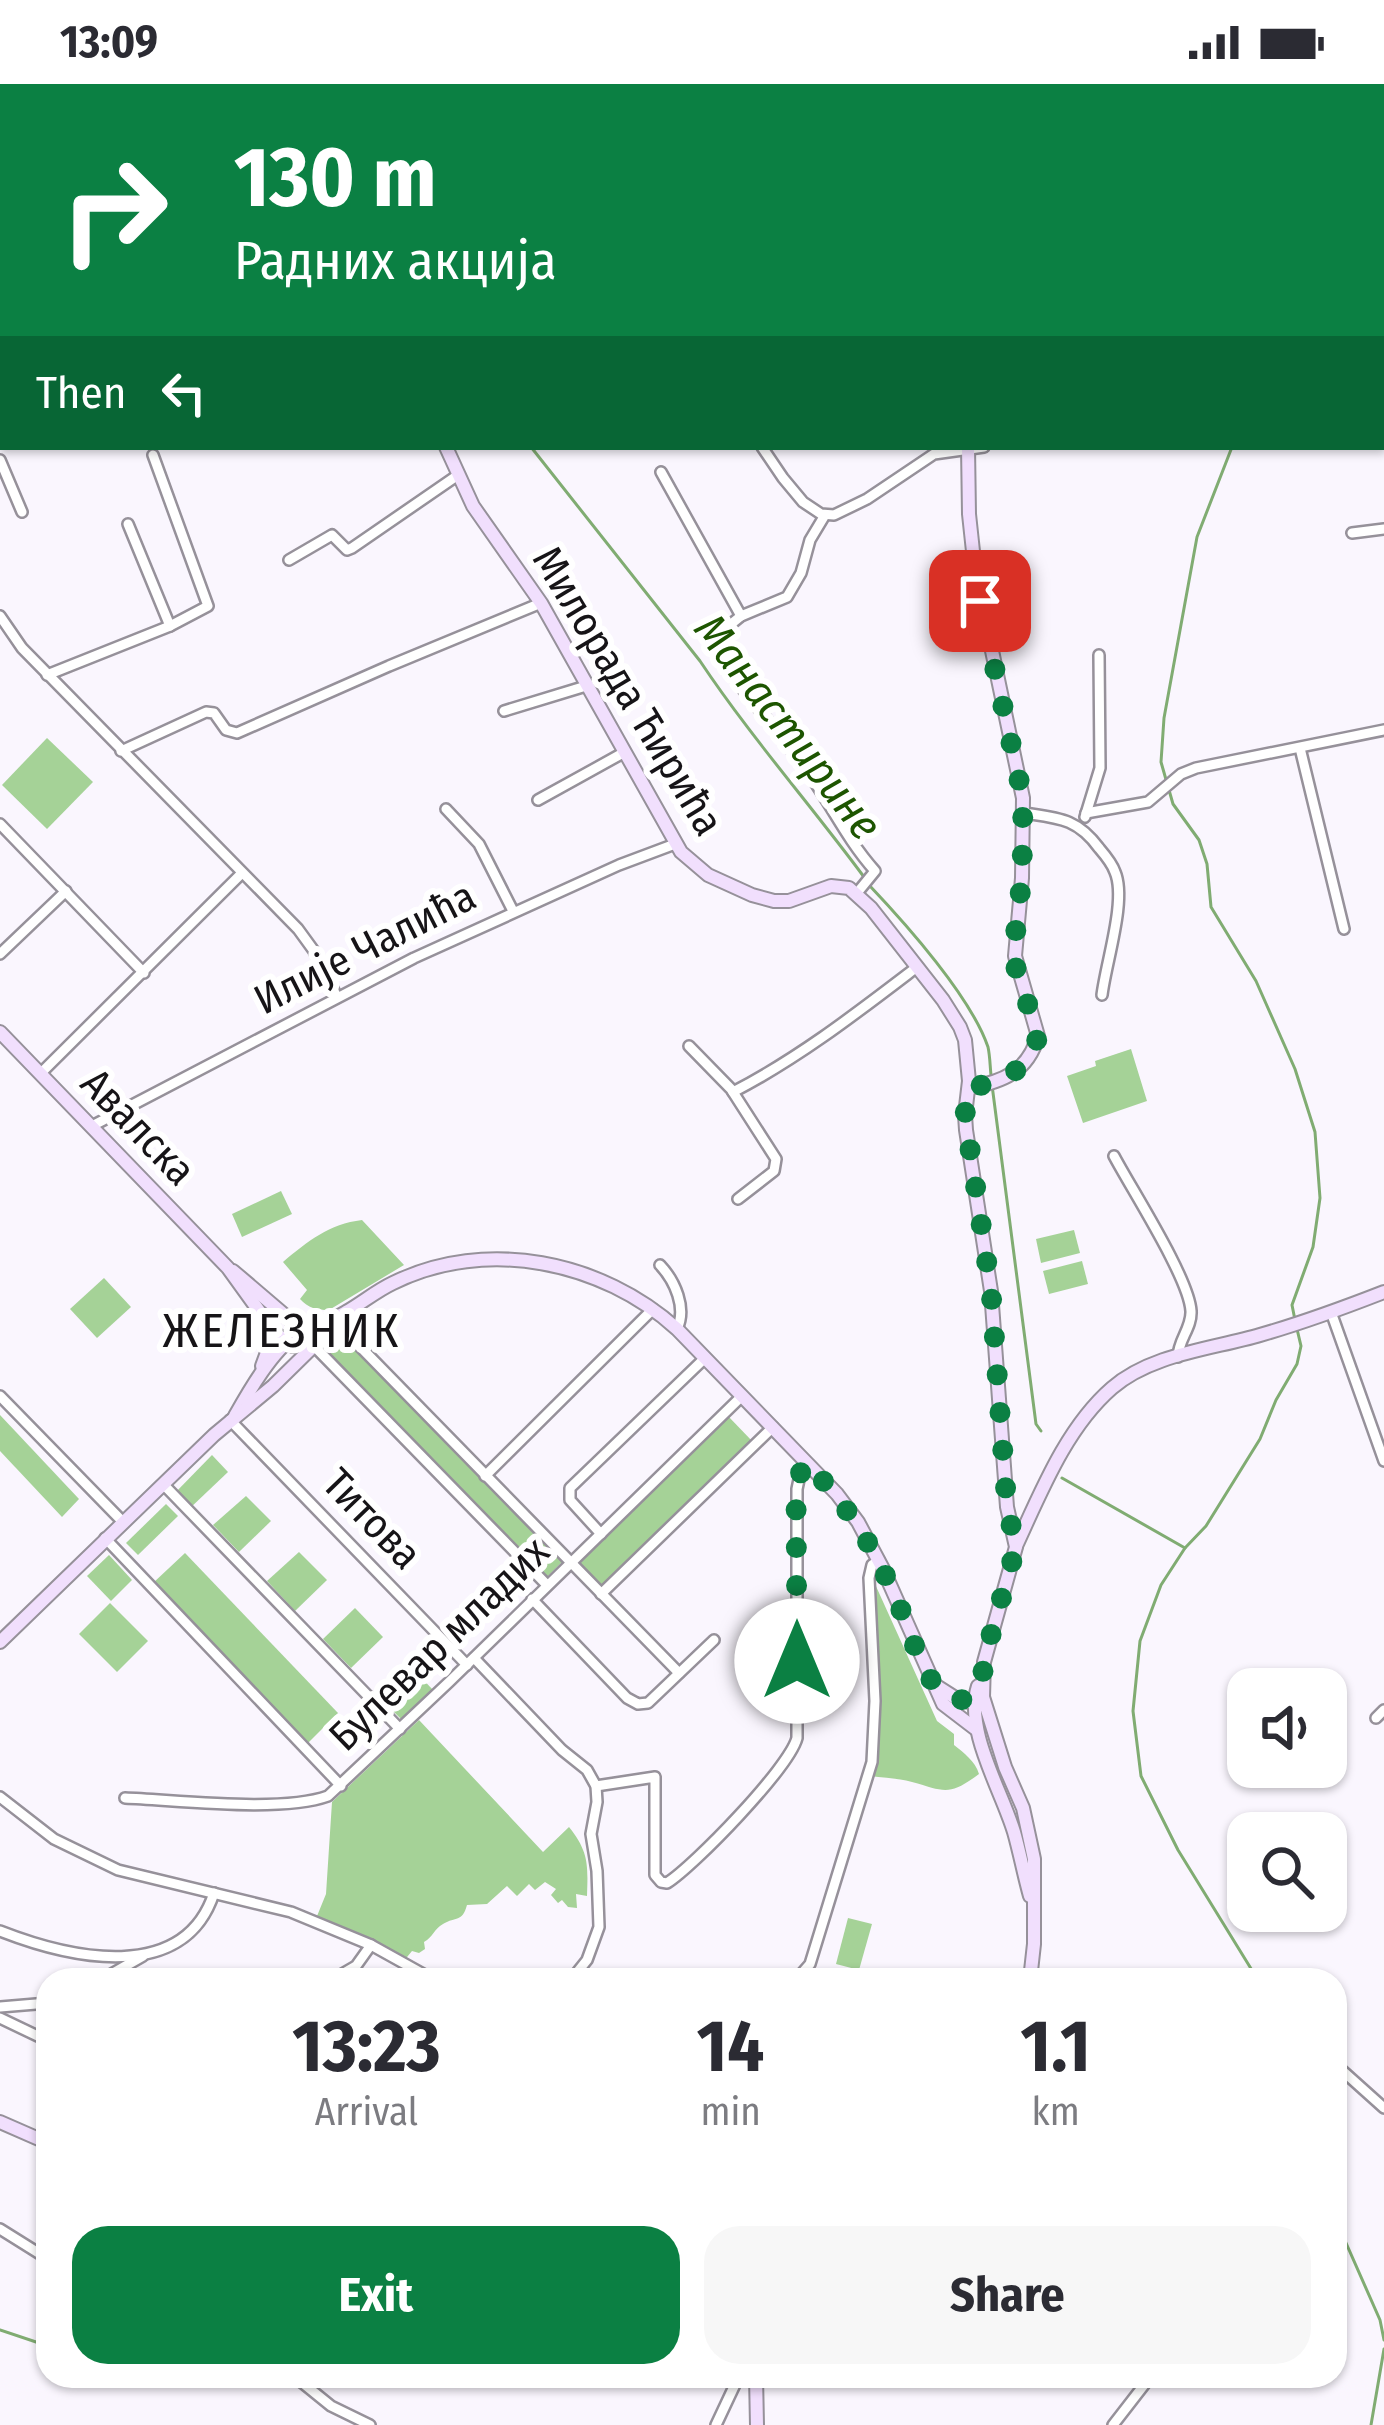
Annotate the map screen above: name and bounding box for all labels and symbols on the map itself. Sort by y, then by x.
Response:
street label: Милорада Ћирића [522,538,734,844]
pin [929,550,1031,652]
water label: Манастирине [683,603,893,851]
street label: Илије Чалића [246,871,484,1025]
street label: Авалска [70,1058,206,1196]
district label: ЖЕЛЕЗНИК [163,1302,401,1360]
street label: Титова [312,1458,432,1580]
street label: Булевар младих [319,1526,560,1761]
position arrow [734,1598,860,1724]

